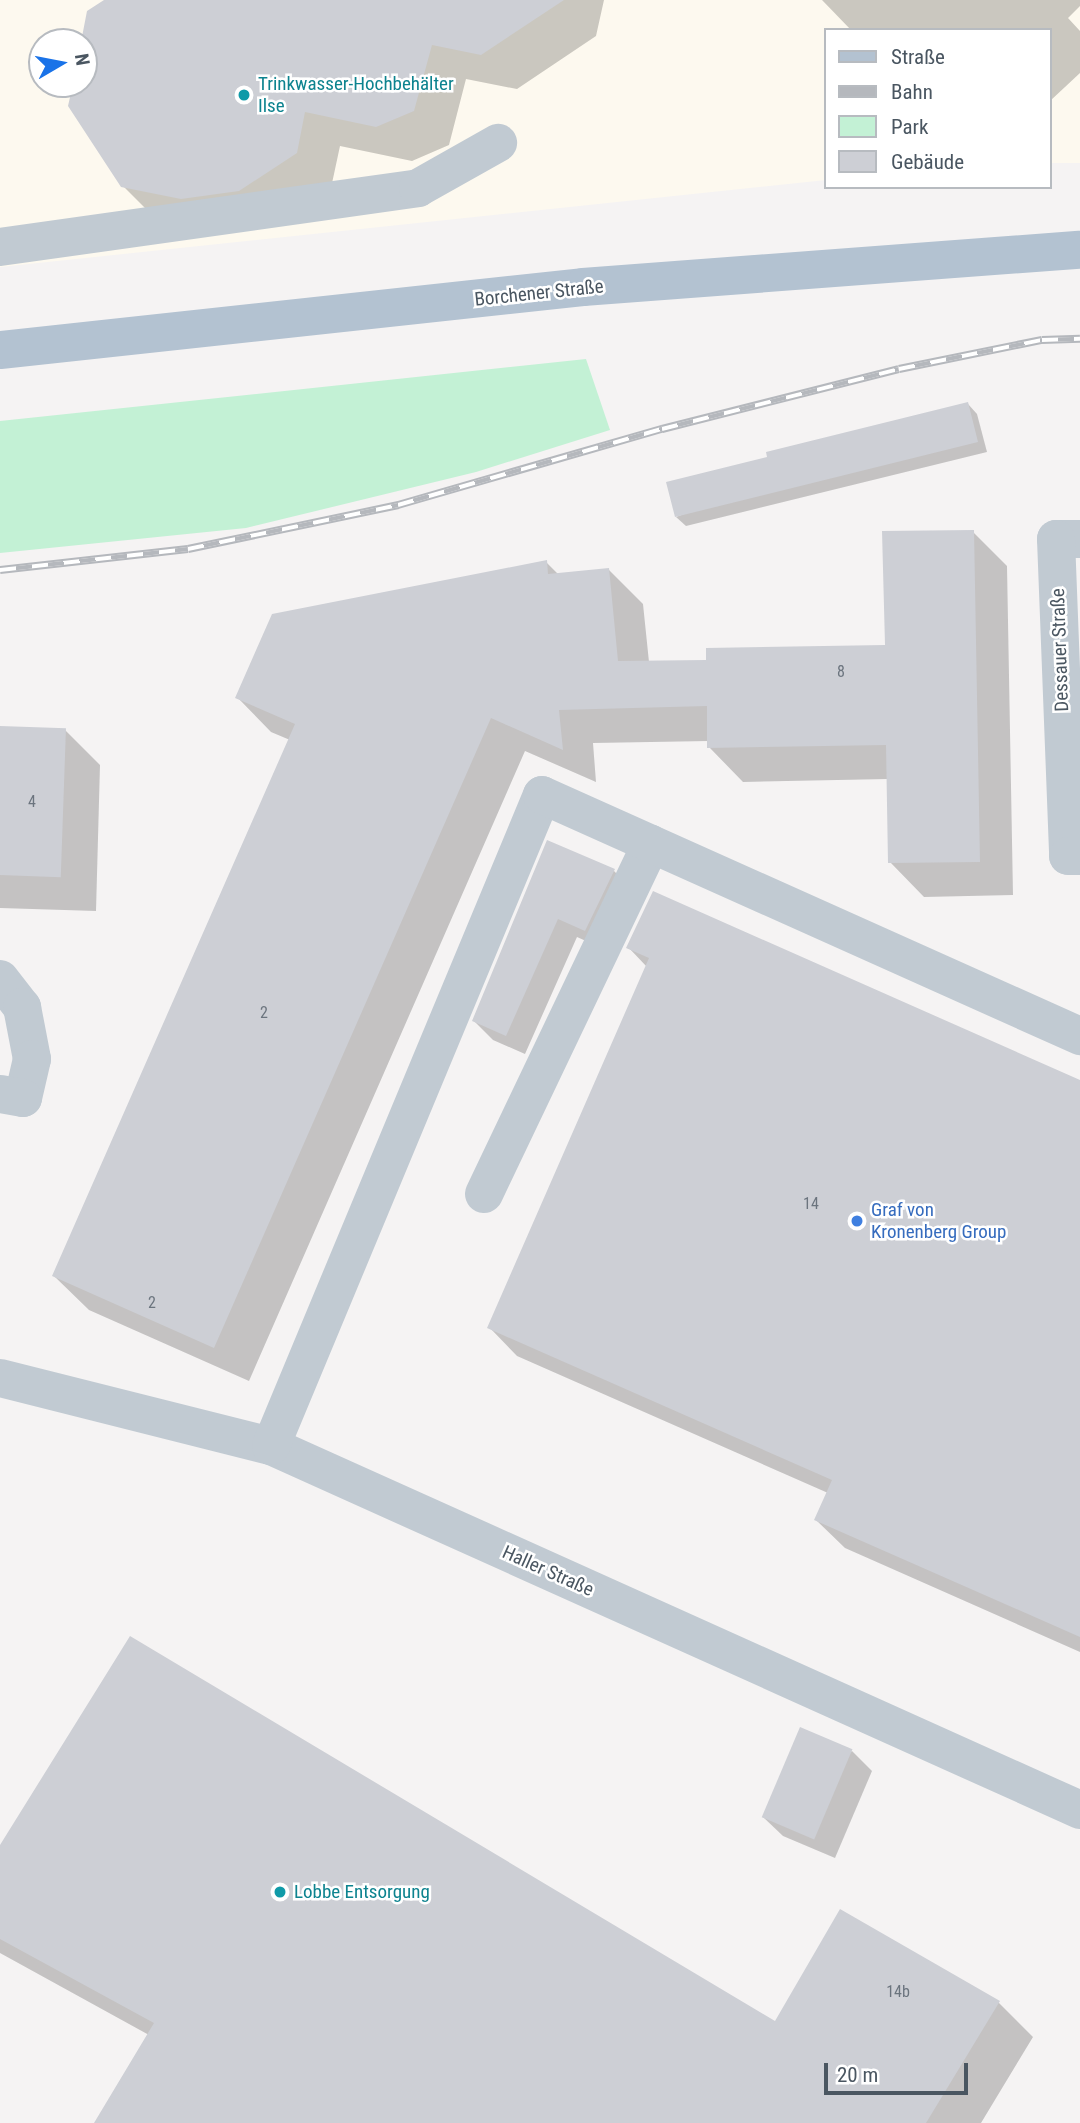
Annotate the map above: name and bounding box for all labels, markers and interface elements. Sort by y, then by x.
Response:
north arrow [28,28,98,98]
legend [824,28,1052,189]
text: Straße [891,45,945,69]
text: N [70,52,95,67]
place label: Trinkwasser-Hochbehälter Ilse [258,73,454,117]
text: Bahn [891,80,933,104]
marker: Trinkwasser-Hochbehälter Ilse [236,87,252,103]
text: Park [891,115,928,139]
text: Gebäude [891,150,964,174]
street label: Borchener Straße [473,275,605,311]
street label: Dessauer Straße [1046,588,1074,712]
house number: 8 [837,662,845,682]
house number: 4 [28,792,36,812]
house number: 2 [260,1003,268,1023]
house number: 14 [803,1194,819,1214]
place label: Graf von Kronenberg Group [871,1199,1006,1243]
marker: Graf von Kronenberg Group [849,1213,865,1229]
house number: 2 [148,1293,156,1313]
street label: Haller Straße [499,1541,597,1601]
place label: Lobbe Entsorgung [294,1881,430,1903]
marker: Lobbe Entsorgung [272,1884,288,1900]
house number: 14b [886,1982,910,2002]
scale bar [828,2050,972,2094]
text: 20 m [837,2063,878,2087]

